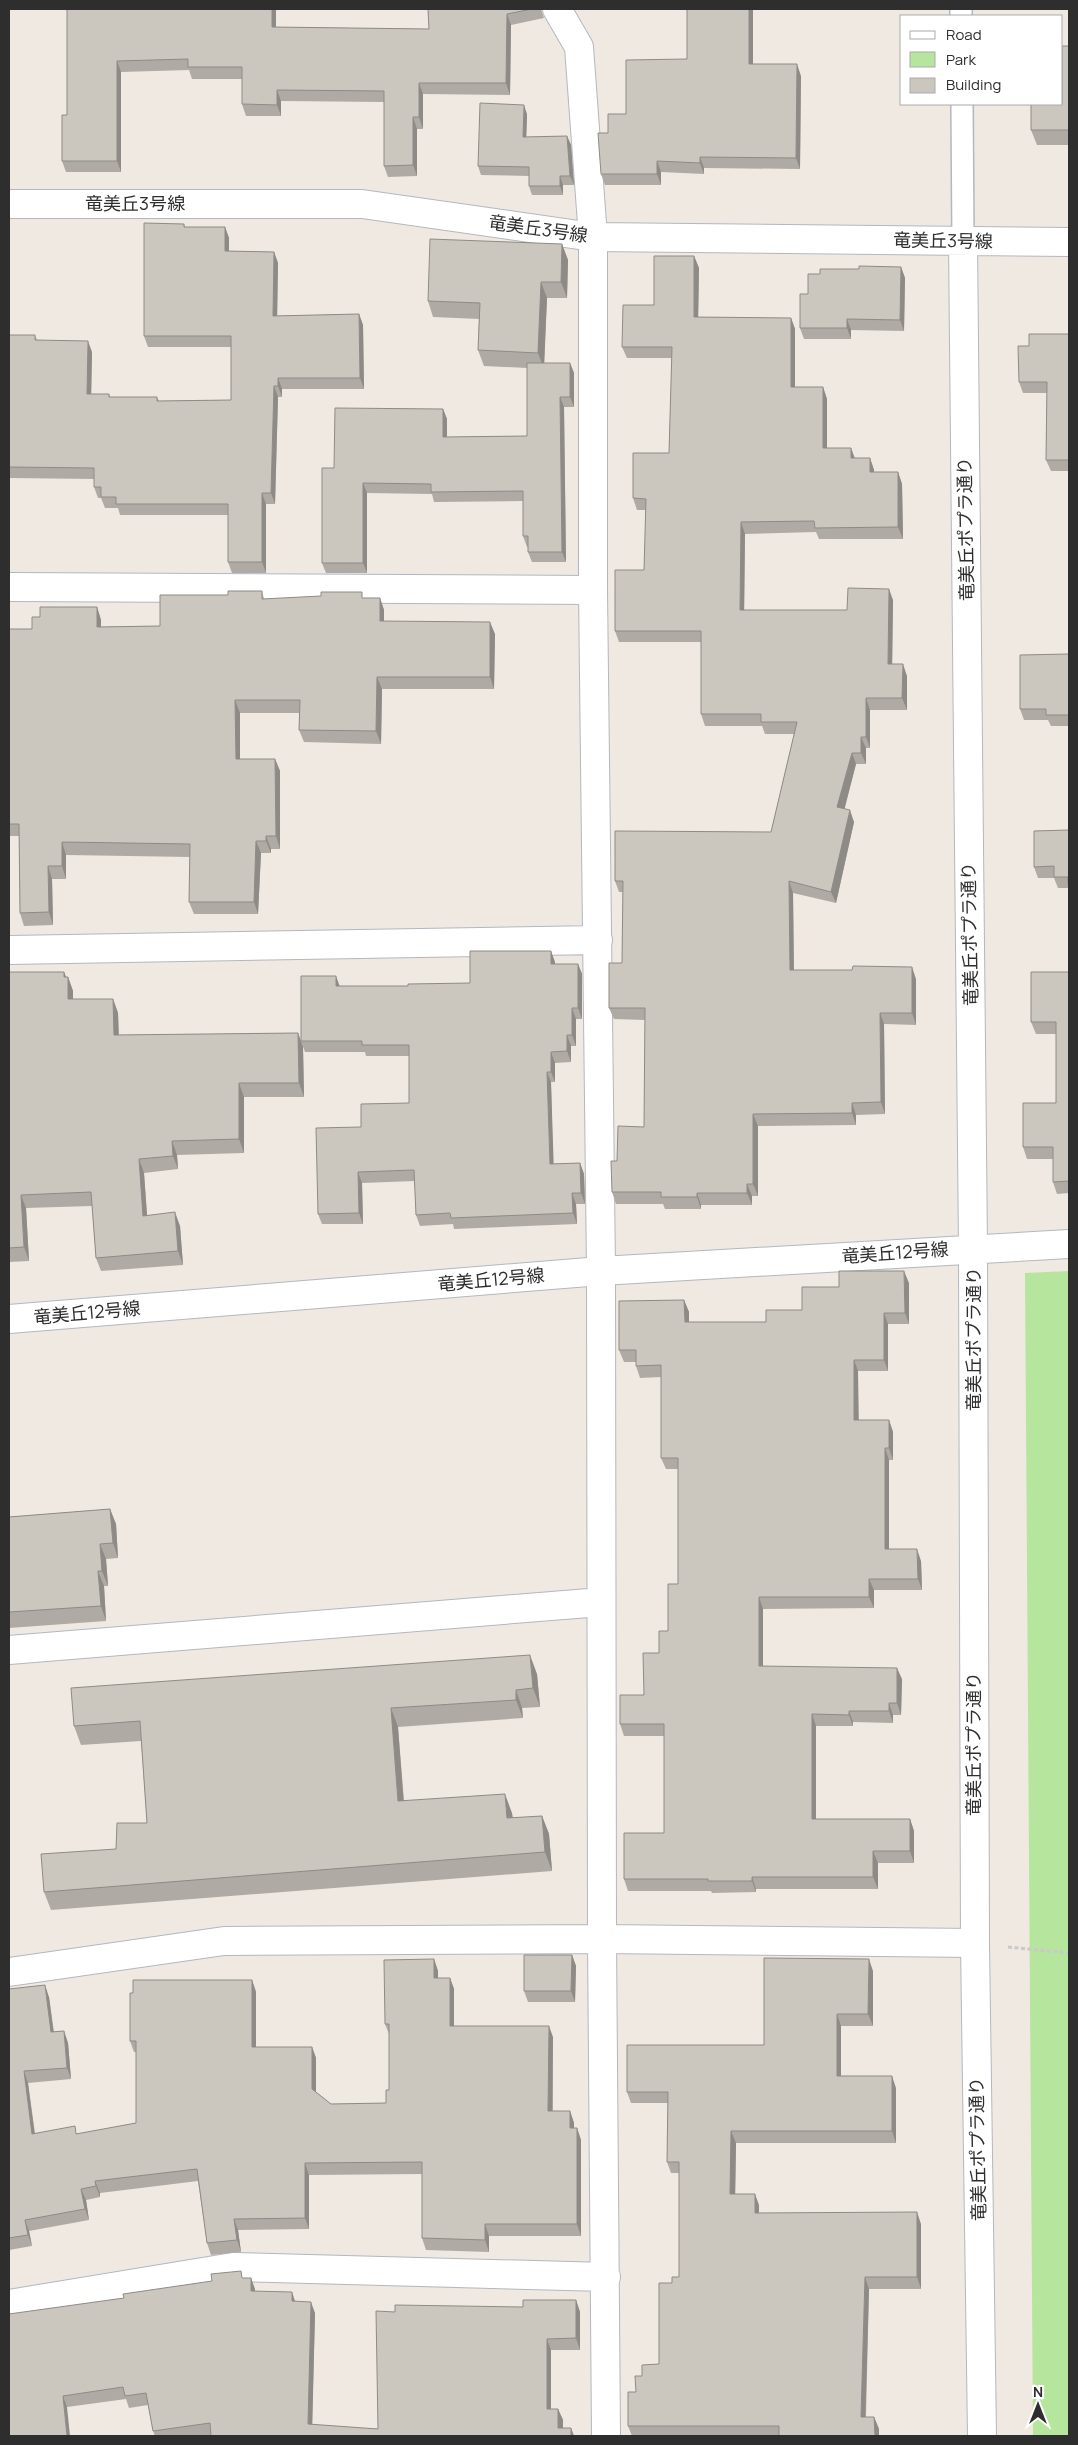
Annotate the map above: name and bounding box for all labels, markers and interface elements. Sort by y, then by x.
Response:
legend [900,15,1063,105]
text: Road [946,24,982,45]
text: Park [946,49,976,70]
text: Building [946,74,1001,95]
street label: 竜美丘3号線 [85,191,185,215]
street label: 竜美丘3号線 [487,209,589,247]
street label: 竜美丘3号線 [893,227,993,253]
street label: 竜美丘ポプラ通り [952,457,978,601]
street label: 竜美丘ポプラ通り [956,862,982,1006]
street label: 竜美丘12号線 [841,1236,949,1268]
street label: 竜美丘12号線 [436,1262,545,1296]
street label: 竜美丘ポプラ通り [961,1267,985,1411]
street label: 竜美丘12号線 [32,1295,141,1329]
street label: 竜美丘ポプラ通り [961,1672,985,1816]
street label: 竜美丘ポプラ通り [964,2077,990,2221]
north arrow [1013,2380,1063,2430]
text: N [1033,2382,1043,2401]

